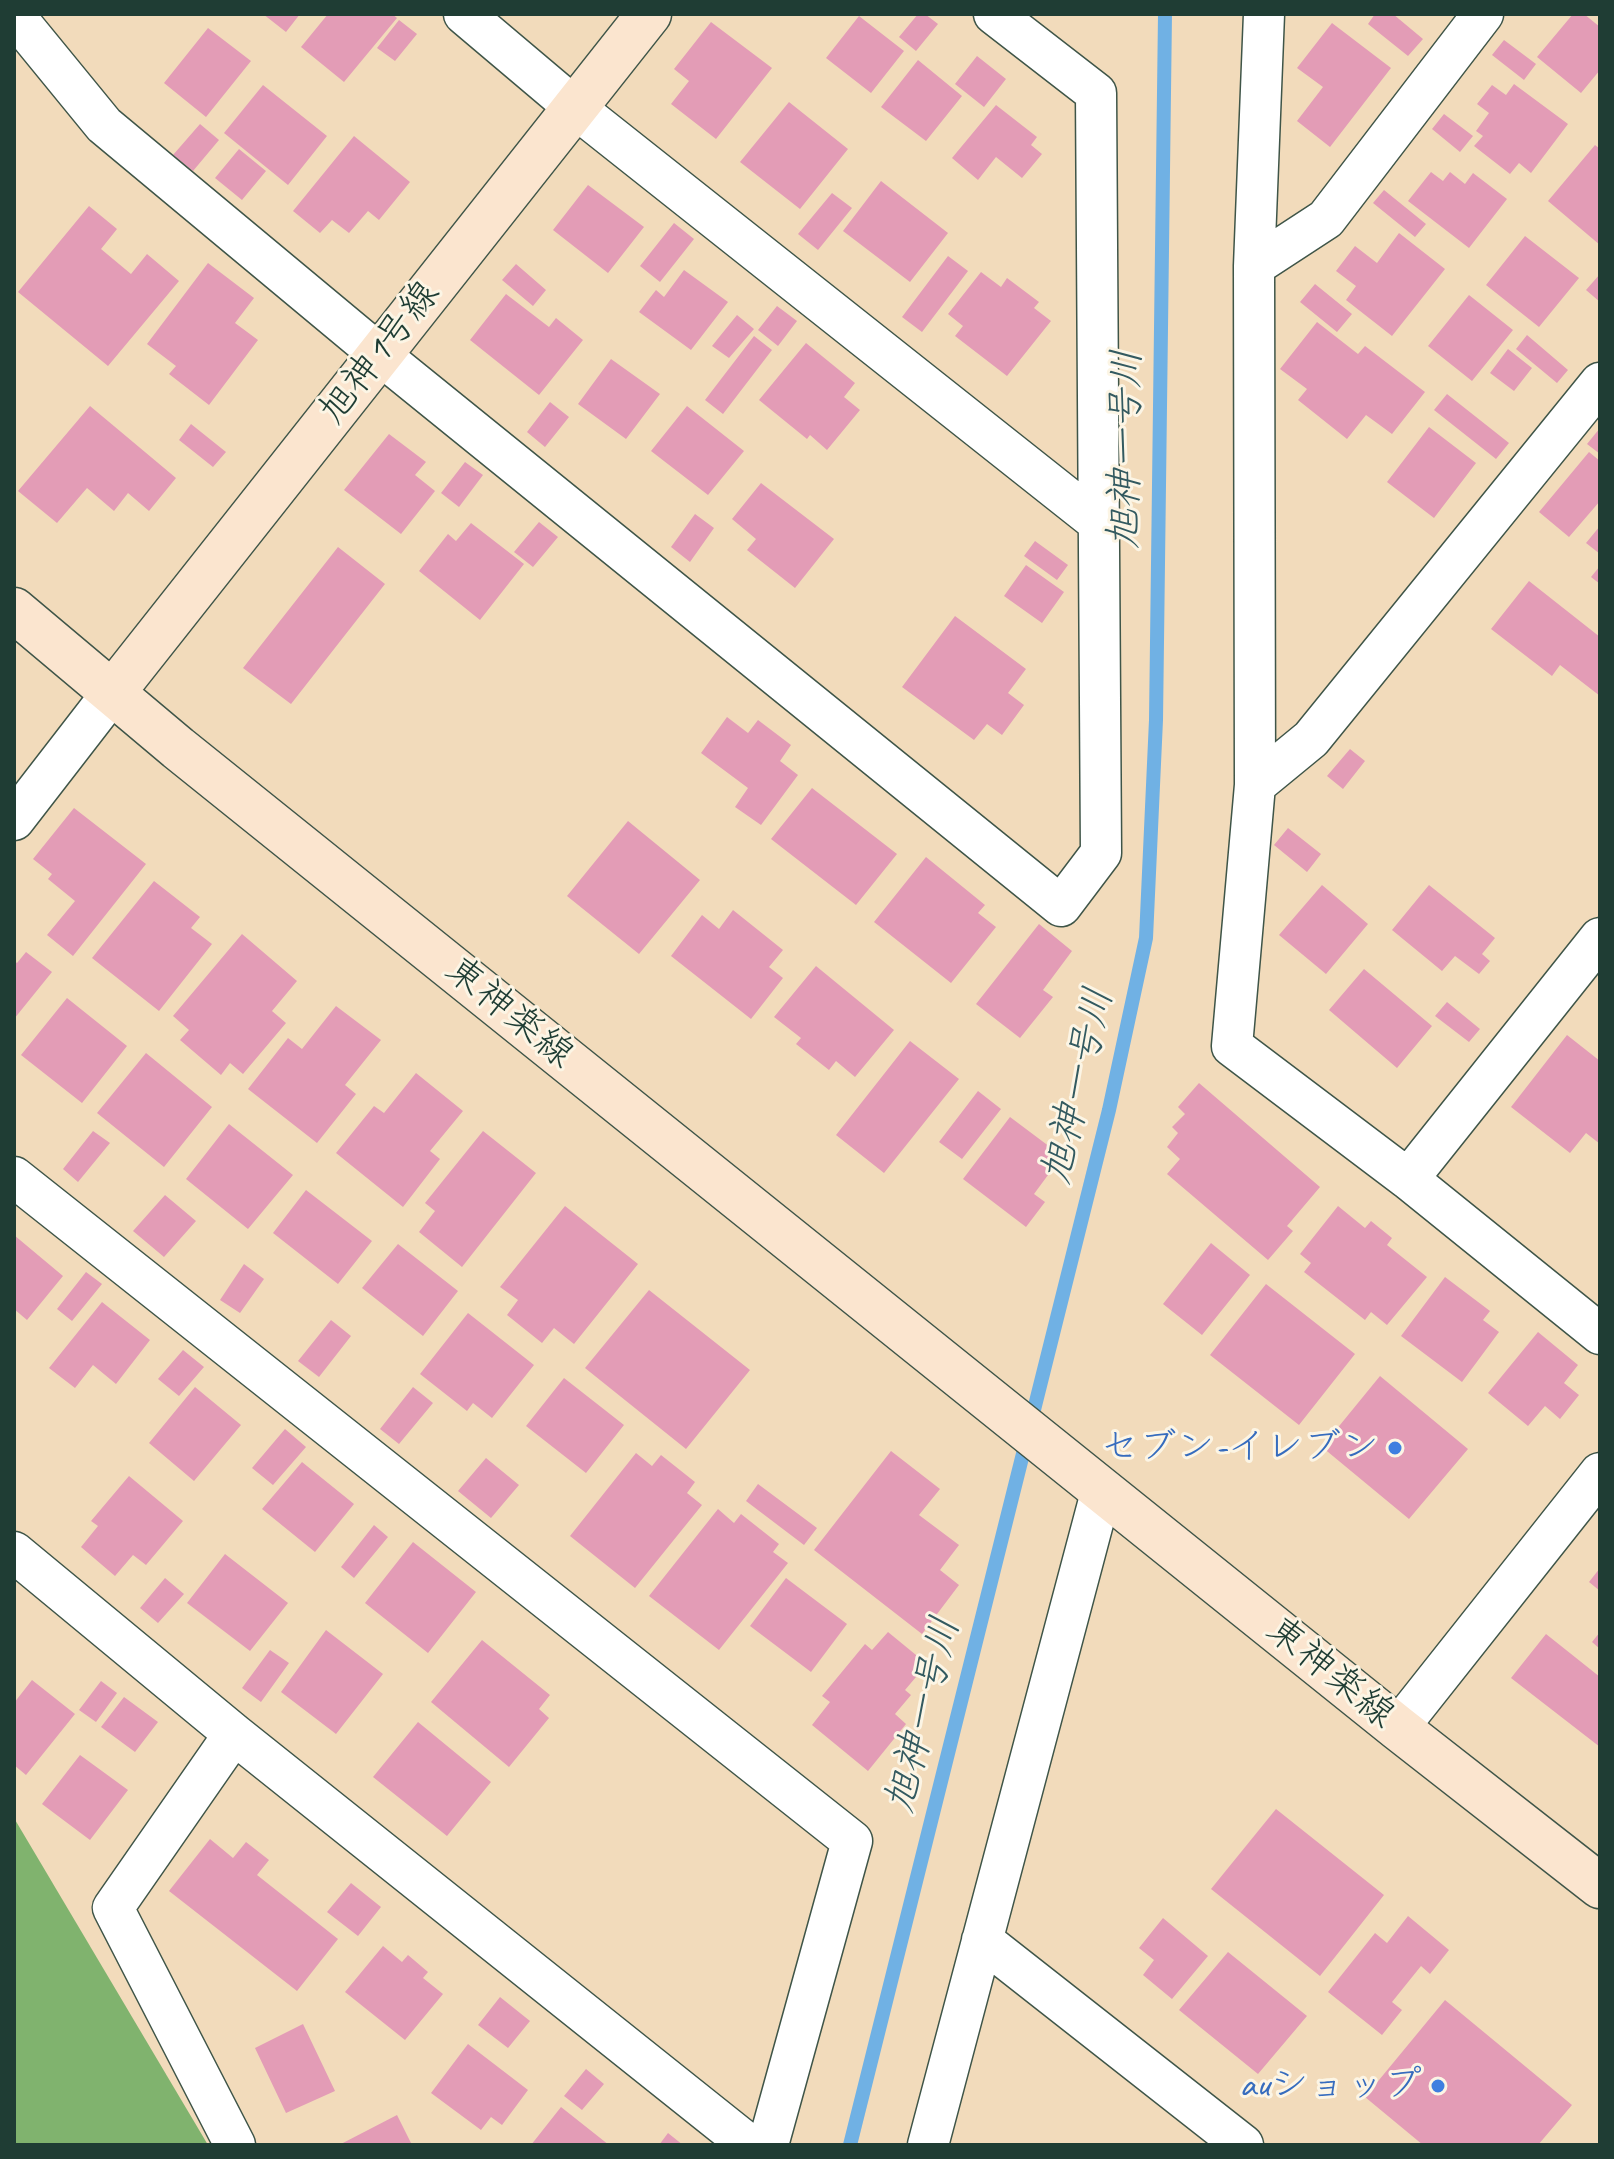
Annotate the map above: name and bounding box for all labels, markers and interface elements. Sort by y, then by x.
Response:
street label: 旭神1号線 [310,272,450,434]
water label: 旭神一号川 [1101,349,1153,549]
street label: 東神楽線 [436,947,582,1079]
water label: 旭神一号川 [1033,983,1125,1189]
place label: セブン-イレブン [1101,1425,1379,1471]
marker: セブン-イレブン [1386,1439,1404,1457]
street label: 東神楽線 [1257,1607,1403,1739]
water label: 旭神一号川 [877,1612,971,1818]
place label: auショップ [1239,2063,1422,2109]
marker: auショップ [1429,2077,1447,2095]

